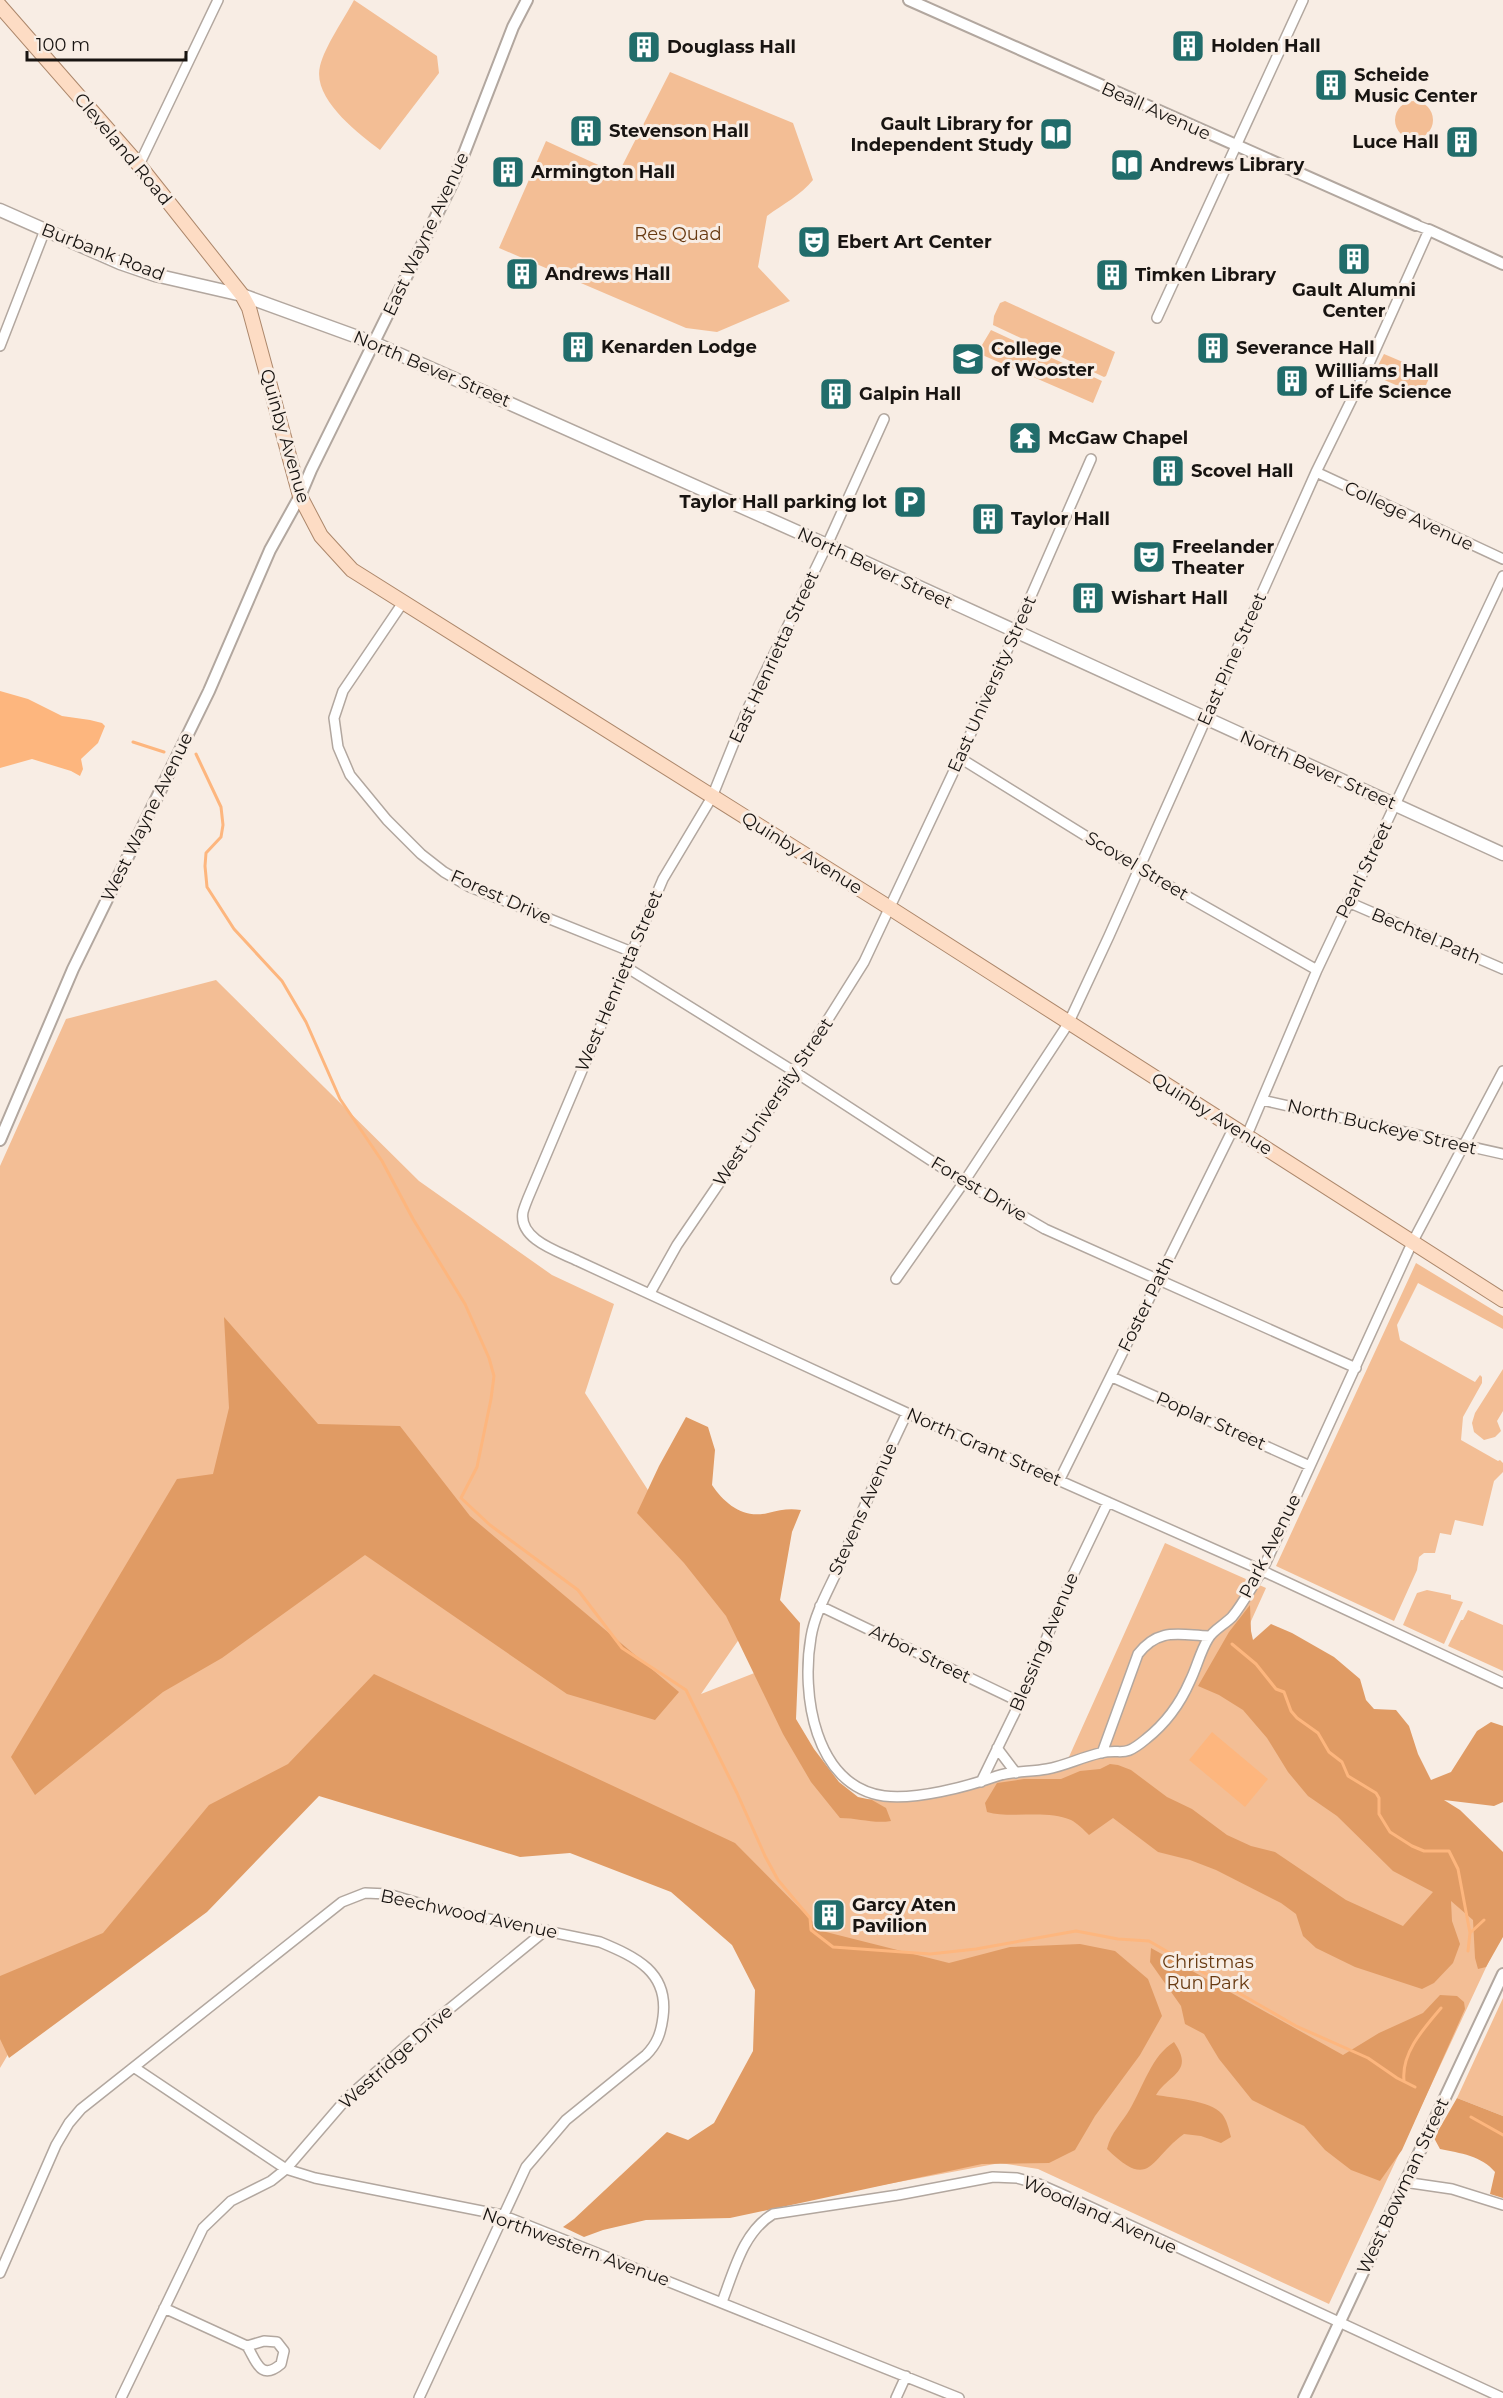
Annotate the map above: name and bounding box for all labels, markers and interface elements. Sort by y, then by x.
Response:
scale bar [27,24,186,62]
building icon: Holden Hall [1170,28,1206,64]
building icon: Douglass Hall [626,29,662,65]
text: 100 m [36,34,90,56]
place label: Holden Hall [1211,35,1321,57]
place label: Douglass Hall [667,36,796,58]
place label: Scheide Music Center [1354,64,1478,107]
building icon: Scheide Music Center [1313,67,1349,103]
street label: Beall Avenue [1098,77,1214,145]
street label: Cleveland Road [69,88,177,210]
building icon: Stevenson Hall [568,113,604,149]
place label: Gault Library for Independent Study [850,113,1033,156]
library icon: Gault Library for Independent Study [1038,116,1074,152]
place label: Stevenson Hall [609,120,749,142]
building icon: Luce Hall [1444,124,1480,160]
place label: Luce Hall [1352,131,1439,153]
library icon: Andrews Library [1109,147,1145,183]
street label: East Wayne Avenue [378,149,474,319]
building icon: Armington Hall [490,154,526,190]
place label: Andrews Library [1149,154,1305,176]
place label: Armington Hall [530,161,675,183]
street label: Burbank Road [38,218,168,286]
park label: Res Quad [634,223,722,245]
theatre icon: Ebert Art Center [796,224,832,260]
place label: Ebert Art Center [837,231,992,253]
building icon: Gault Alumni Center [1336,241,1372,277]
building icon: Andrews Hall [504,256,540,292]
building icon: Timken Library [1094,257,1130,293]
place label: Andrews Hall [544,263,670,285]
place label: Timken Library [1135,264,1276,286]
place label: Gault Alumni Center [1292,279,1416,322]
street label: North Bever Street [350,326,514,412]
building icon: Kenarden Lodge [560,329,596,365]
building icon: Severance Hall [1195,330,1231,366]
place label: Kenarden Lodge [601,336,757,358]
place label: Severance Hall [1236,337,1375,359]
place label: College of Wooster [991,338,1095,381]
school or university icon: College of Wooster [950,341,986,377]
place label: Williams Hall of Life Science [1315,360,1452,403]
building icon: Williams Hall of Life Science [1274,363,1310,399]
street label: Quinby Avenue [255,366,315,506]
building icon: Galpin Hall [818,376,854,412]
place label: Galpin Hall [859,383,961,405]
temple icon: McGaw Chapel [1007,420,1043,456]
place label: McGaw Chapel [1048,427,1188,449]
building icon: Scovel Hall [1150,453,1186,489]
place label: Scovel Hall [1191,460,1293,482]
street label: College Avenue [1341,476,1477,556]
parking icon: Taylor Hall parking lot [892,484,928,520]
place label: Taylor Hall parking lot [680,491,887,513]
building icon: Taylor Hall [970,501,1006,537]
place label: Taylor Hall [1011,508,1110,530]
street label: North Bever Street [794,522,956,614]
place label: Freelander Theater [1172,536,1274,579]
theatre icon: Freelander Theater [1131,539,1167,575]
street label: East Henrietta Street [724,567,824,747]
building icon: Wishart Hall [1070,580,1106,616]
place label: Wishart Hall [1111,587,1228,609]
street label: East Pine Street [1193,589,1271,729]
street label: East University Street [943,592,1041,776]
street label: North Bever Street [1237,726,1399,814]
street label: West Wayne Avenue [96,729,198,905]
street label: Quinby Avenue [737,807,867,899]
street label: Pearl Street [1331,818,1397,922]
street label: Scovel Street [1081,827,1193,905]
street label: Forest Drive [447,865,555,929]
street label: West Henrietta Street [571,887,667,1075]
street label: Bechtel Path [1368,903,1484,969]
street label: West University Street [708,1014,838,1190]
street label: Quinby Avenue [1147,1068,1277,1160]
street label: North Buckeye Street [1285,1094,1479,1160]
street label: Forest Drive [927,1152,1031,1226]
street label: Foster Path [1113,1253,1179,1355]
street label: Poplar Street [1153,1387,1269,1455]
street label: North Grant Street [903,1403,1065,1491]
street label: Stevens Avenue [824,1439,902,1579]
street label: Park Avenue [1234,1490,1306,1602]
street label: Blessing Avenue [1005,1569,1083,1715]
street label: Arbor Street [866,1620,974,1688]
street label: Beechwood Avenue [379,1884,560,1944]
place label: Garcy Aten Pavilion [852,1894,956,1937]
building icon: Garcy Aten Pavilion [811,1897,847,1933]
park label: Christmas Run Park [1162,1951,1254,1994]
street label: Westridge Drive [335,2000,457,2114]
street label: West Bowman Street [1352,2094,1454,2278]
street label: Woodland Avenue [1020,2171,1181,2259]
street label: Northwestern Avenue [479,2203,673,2291]

